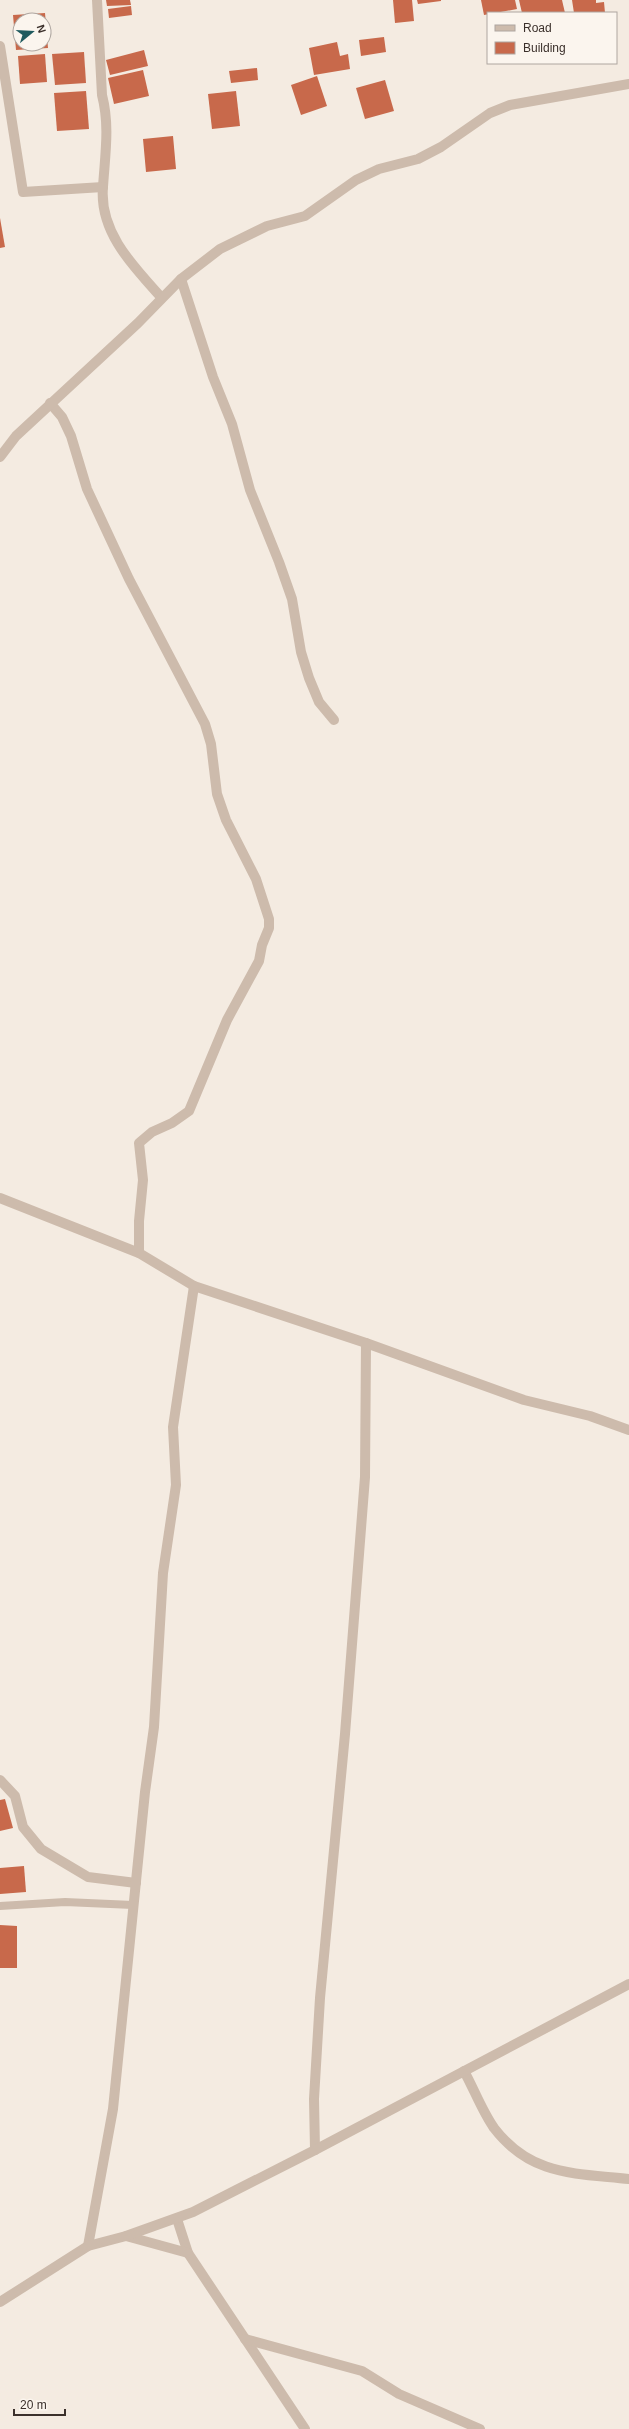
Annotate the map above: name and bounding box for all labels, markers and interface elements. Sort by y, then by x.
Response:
north arrow [12,12,52,52]
legend [487,12,617,64]
text: Road [523,21,552,35]
text: N [35,23,48,35]
text: Building [523,41,566,55]
scale bar [14,2391,65,2417]
text: 20 m [20,2398,47,2412]

